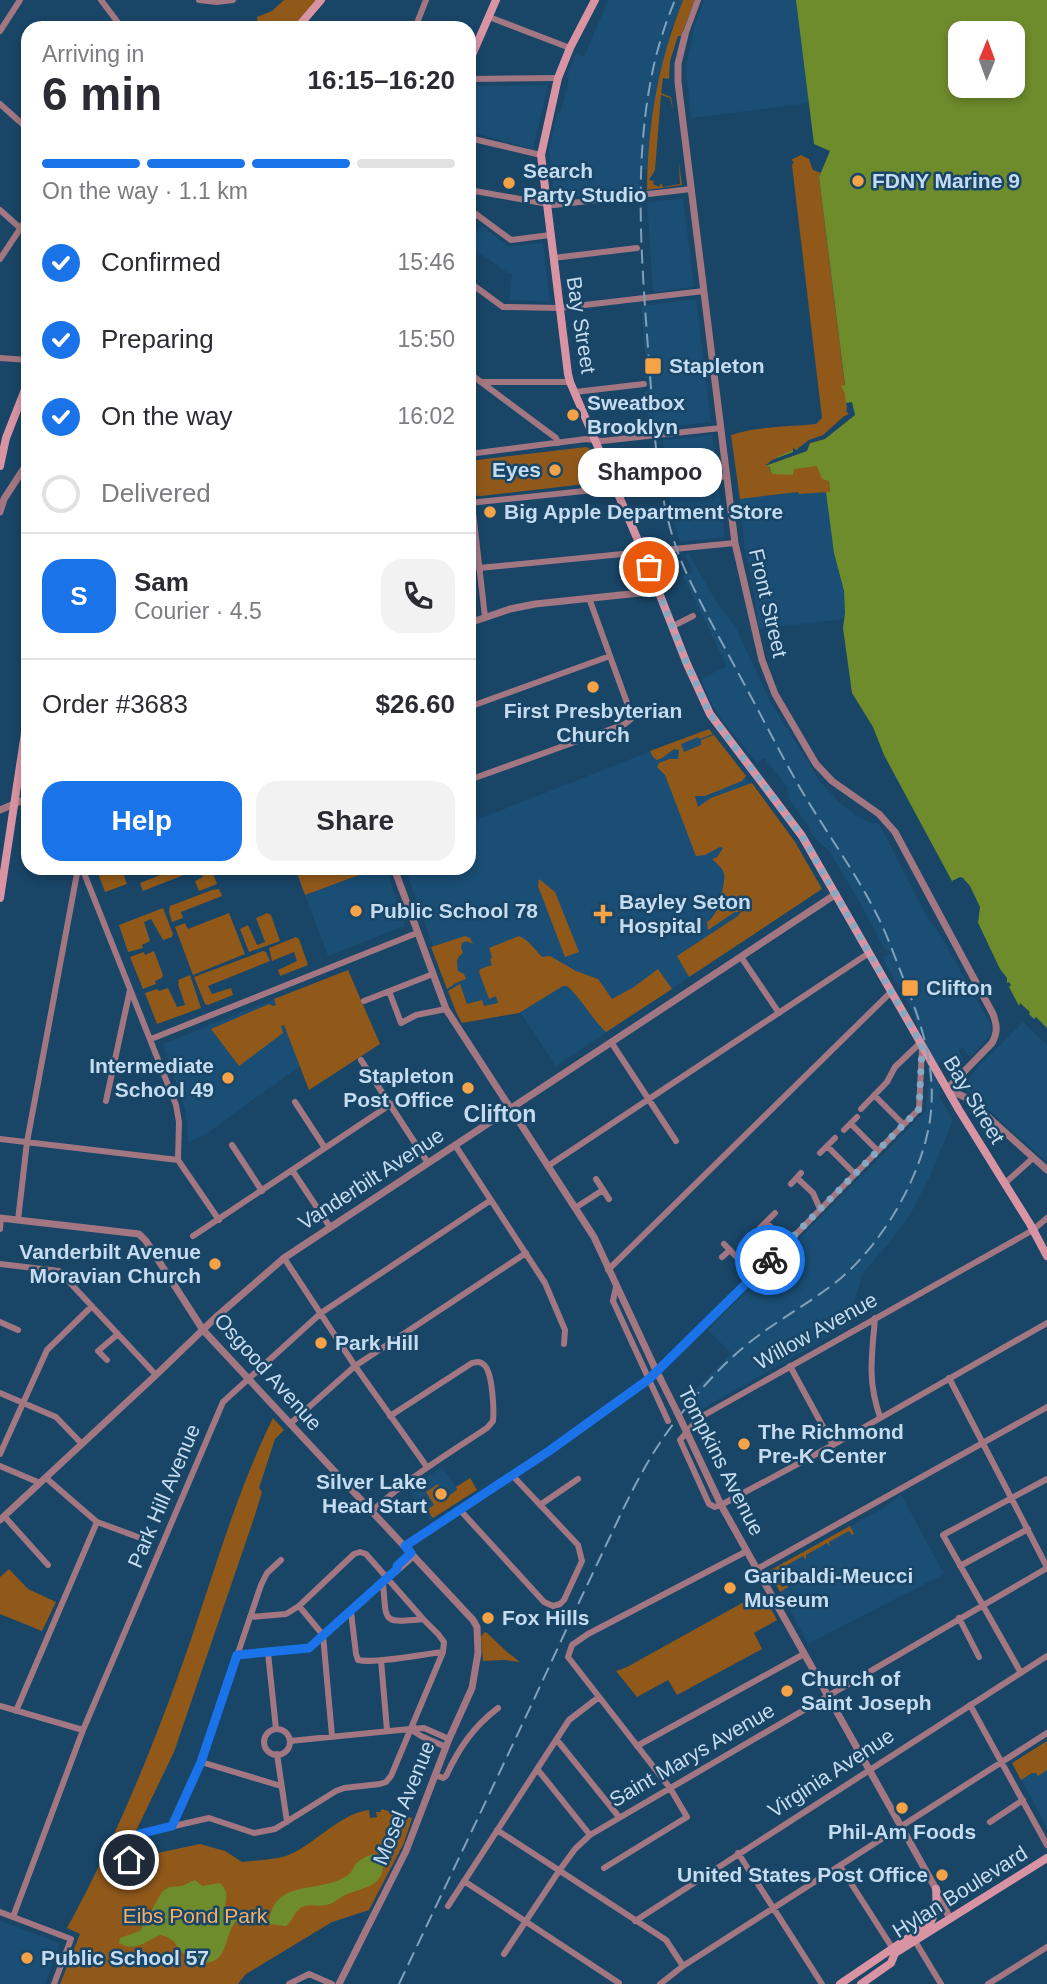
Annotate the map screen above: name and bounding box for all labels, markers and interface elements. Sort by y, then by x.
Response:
north arrow [948,21,1026,98]
map controls [948,21,1025,98]
text: Arriving in [42,41,144,67]
text: 16:15–16:20 [308,65,455,95]
text: 6 min [42,68,162,120]
place label: Search Party Studio [523,159,647,206]
place label: FDNY Marine 9 [872,169,1020,192]
marker: FDNY Marine 9 [850,173,866,189]
marker: Search Party Studio [501,175,517,191]
text: On the way · 1.1 km [42,178,248,204]
icon: check [42,244,80,282]
text: Confirmed [101,247,221,277]
text: 15:46 [397,249,455,275]
street label: Bay Street [562,275,601,375]
icon: check [42,321,80,359]
text: Preparing [101,324,214,354]
text: 15:50 [397,326,455,352]
place label: Stapleton [669,354,765,377]
marker: Stapleton [643,356,663,376]
place label: Sweatbox Brooklyn [587,391,685,438]
icon: check [42,398,80,436]
text: On the way [101,401,233,431]
text: 16:02 [397,403,455,429]
marker: Sweatbox Brooklyn [565,407,581,423]
callout: Shampoo [577,448,721,497]
place label: Eyes [492,458,541,481]
text: Shampoo [598,459,702,485]
marker: Eyes [547,462,563,478]
text: Delivered [101,478,211,508]
place label: Big Apple Department Store [504,500,783,523]
marker: Big Apple Department Store [482,504,498,520]
pin [619,537,679,597]
street label: Front Street [745,546,792,660]
icon: bag [630,548,668,586]
button: phone [381,559,455,633]
text: Sam [134,567,189,597]
text: S [70,581,88,611]
text: Courier · 4.5 [134,598,262,624]
marker: First Presbyterian Church [585,679,601,695]
text: Order #3683 [42,689,188,719]
text: $26.60 [375,689,455,719]
place label: First Presbyterian Church [504,699,682,746]
button: Help [42,781,242,861]
button: Share [256,781,455,861]
place label: Bayley Seton Hospital [619,890,751,937]
place label: Public School 78 [370,899,538,922]
marker: Public School 78 [348,903,364,919]
marker: Bayley Seton Hospital [593,904,613,924]
place label: Clifton [926,976,992,999]
marker: Clifton [900,978,920,998]
street label: Bay Street [939,1052,1010,1148]
place label: Intermediate School 49 [89,1054,214,1101]
place label: Stapleton Post Office [343,1064,454,1111]
marker: Intermediate School 49 [220,1070,236,1086]
marker: Stapleton Post Office [460,1080,476,1096]
district label: Clifton [464,1101,536,1127]
street label: Vanderbilt Avenue [294,1123,448,1234]
courier [735,1225,805,1295]
place label: Vanderbilt Avenue Moravian Church [19,1240,201,1287]
icon: bike [751,1241,789,1279]
marker: Vanderbilt Avenue Moravian Church [207,1256,223,1272]
street label: Willow Avenue [751,1287,881,1374]
street label: Osgood Avenue [210,1309,327,1435]
place label: Park Hill [335,1331,419,1354]
marker: Park Hill [313,1335,329,1351]
street label: Tompkins Avenue [674,1382,769,1539]
place label: The Richmond Pre-K Center [758,1420,904,1467]
street label: Park Hill Avenue [123,1421,204,1571]
marker: The Richmond Pre-K Center [736,1436,752,1452]
place label: Silver Lake Head Start [316,1470,427,1517]
marker: Silver Lake Head Start [433,1486,449,1502]
place label: Garibaldi-Meucci Museum [744,1564,913,1611]
marker: Garibaldi-Meucci Museum [722,1580,738,1596]
place label: Fox Hills [502,1606,590,1629]
marker: Fox Hills [480,1610,496,1626]
place label: Church of Saint Joseph [801,1667,932,1714]
marker: Church of Saint Joseph [779,1683,795,1699]
street label: Saint Marys Avenue [605,1698,778,1811]
street label: Virginia Avenue [764,1723,898,1822]
street label: Mosel Avenue [368,1738,439,1868]
marker: Phil-Am Foods [894,1800,910,1816]
place label: Phil-Am Foods [828,1820,976,1843]
pin [99,1830,159,1890]
icon: home [110,1841,148,1879]
street label: Hylan Boulevard [888,1841,1031,1942]
place label: United States Post Office [677,1863,928,1886]
marker: United States Post Office [934,1867,950,1883]
park label: Eibs Pond Park [123,1904,268,1927]
place label: Public School 57 [41,1946,209,1969]
marker: Public School 57 [19,1950,35,1966]

